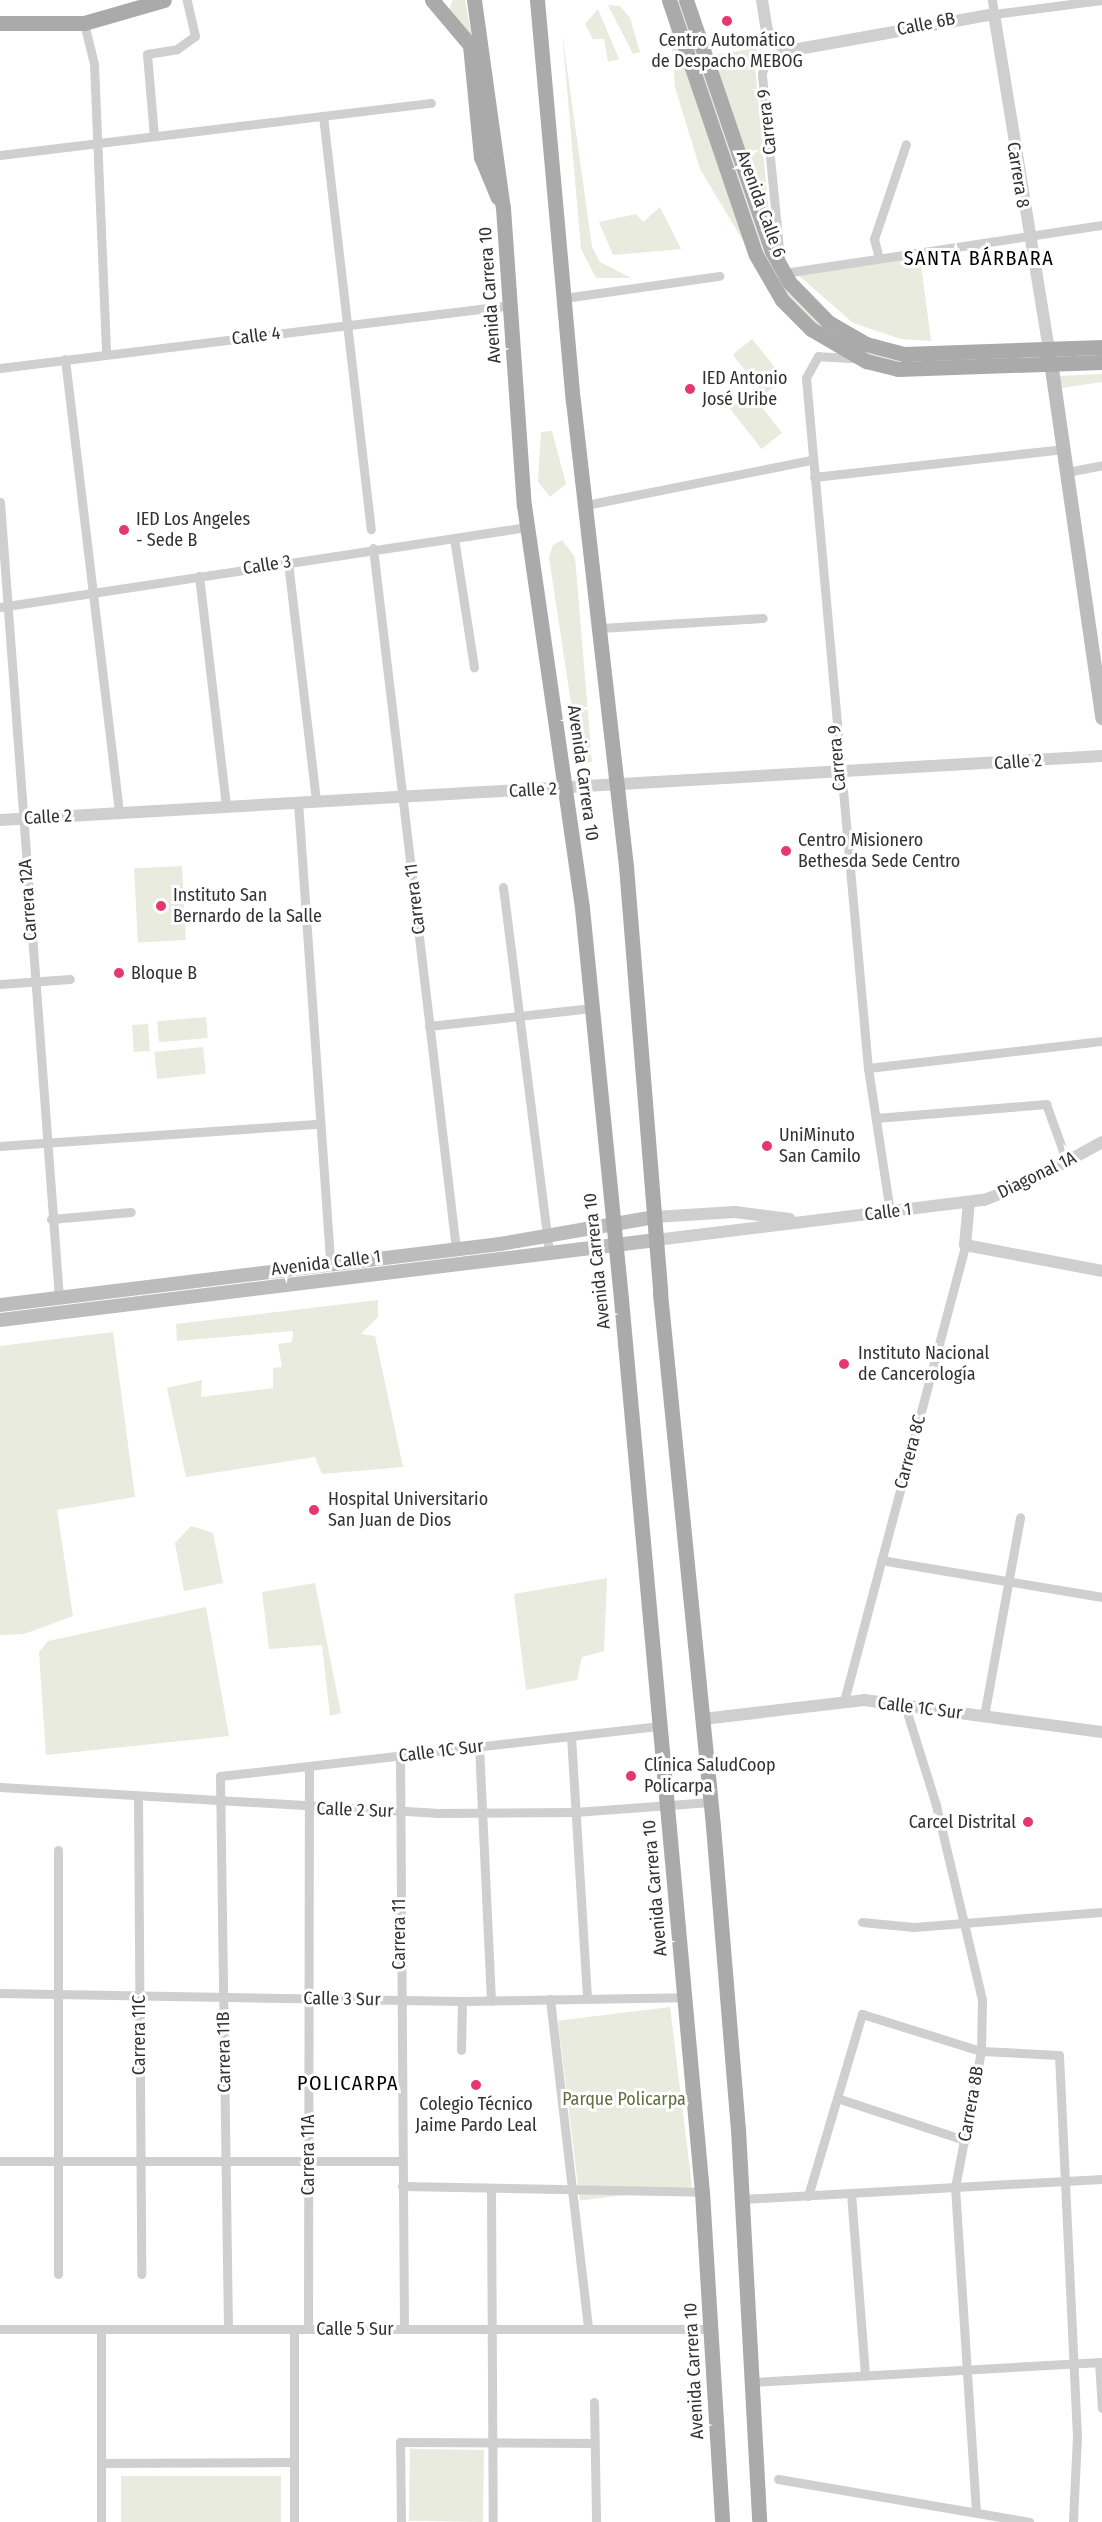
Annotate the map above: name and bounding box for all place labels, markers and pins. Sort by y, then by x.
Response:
marker: Centro Automático de Despacho MEBOG [720,14,734,28]
place label: Centro Automático de Despacho MEBOG [651,30,803,72]
place label: IED Antonio José Uribe [702,368,787,410]
marker: IED Antonio José Uribe [683,382,697,396]
place label: IED Los Angeles - Sede B [136,509,250,552]
marker: IED Los Angeles - Sede B [117,523,131,537]
place label: Centro Misionero Bethesda Sede Centro [798,830,960,872]
marker: Centro Misionero Bethesda Sede Centro [779,844,793,858]
place label: Instituto San Bernardo de la Salle [173,885,322,928]
marker: Instituto San Bernardo de la Salle [154,899,168,913]
place label: Bloque B [131,962,197,984]
marker: Bloque B [112,966,126,980]
place label: UniMinuto San Camilo [779,1125,861,1168]
marker: UniMinuto San Camilo [760,1139,774,1153]
place label: Instituto Nacional de Cancerología [858,1343,989,1386]
marker: Instituto Nacional de Cancerología [835,1355,853,1373]
place label: Hospital Universitario San Juan de Dios [328,1489,488,1532]
marker: Hospital Universitario San Juan de Dios [305,1501,323,1519]
place label: Clínica SaludCoop Policarpa [644,1755,776,1798]
marker: Clínica SaludCoop Policarpa [622,1767,640,1785]
place label: Carcel Distrital [909,1811,1016,1833]
marker: Carcel Distrital [1021,1815,1035,1829]
marker: Colegio Técnico Jaime Pardo Leal [469,2078,483,2092]
place label: Colegio Técnico Jaime Pardo Leal [415,2094,537,2136]

